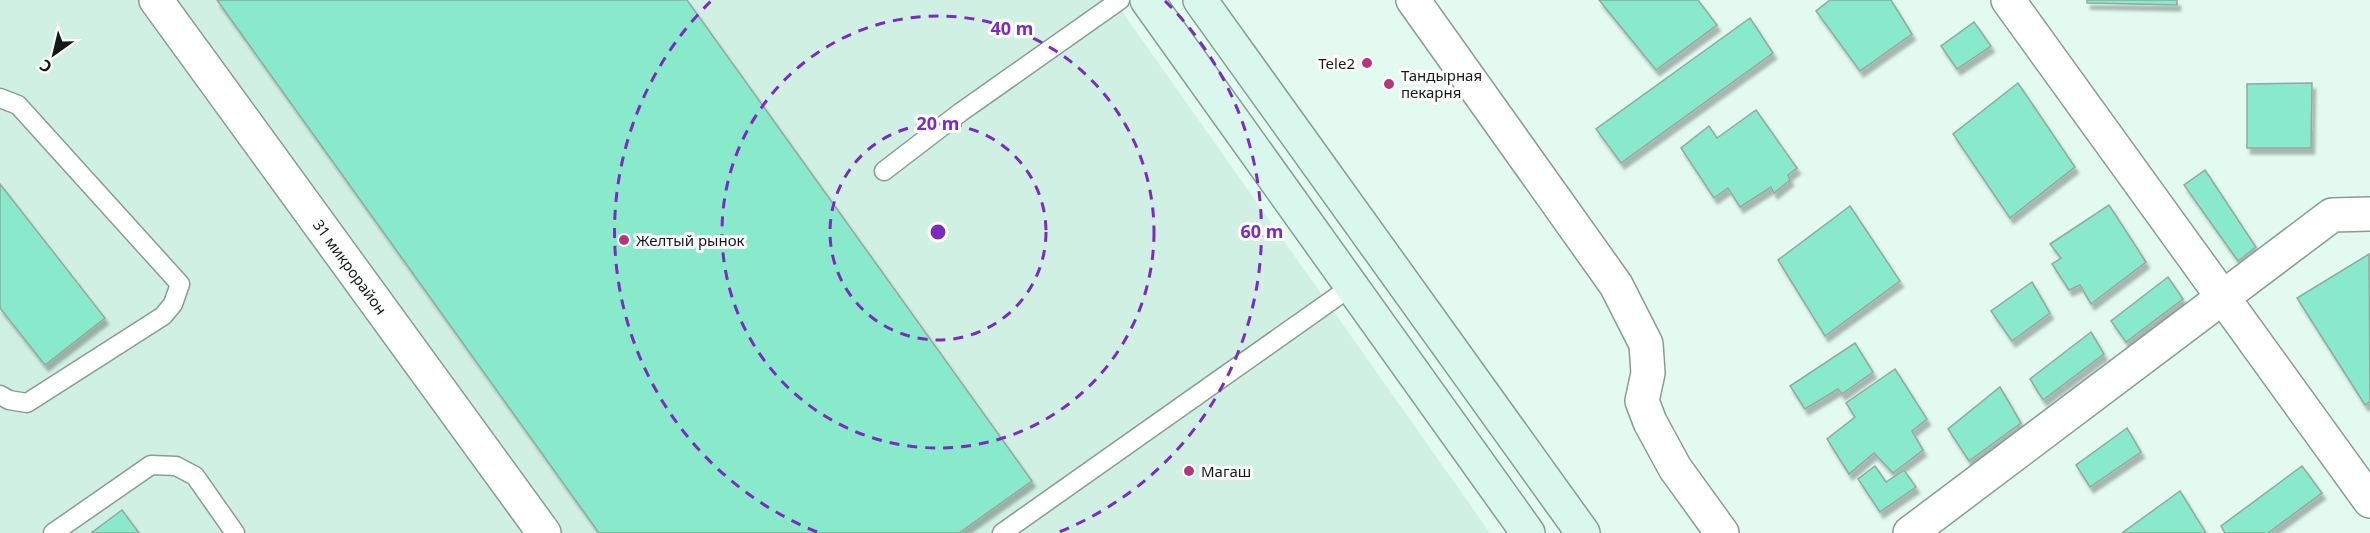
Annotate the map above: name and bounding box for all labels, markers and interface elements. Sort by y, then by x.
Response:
text: 40 m [991,16,1033,40]
north arrow [24,24,84,84]
place label: Tele2 [1318,53,1355,73]
text: С [35,54,56,78]
marker: Tele2 [1360,56,1374,70]
place label: Тандырная пекарня [1401,65,1482,102]
marker: Тандырная пекарня [1382,77,1396,91]
text: 20 m [917,111,959,135]
street label: 31 микрорайон [309,215,392,318]
text: 60 m [1241,219,1283,243]
centre of rings [928,222,948,242]
place label: Желтый рынок [636,230,745,250]
marker: Желтый рынок [617,233,631,247]
place label: Магаш [1201,461,1251,481]
marker: Магаш [1182,464,1196,478]

